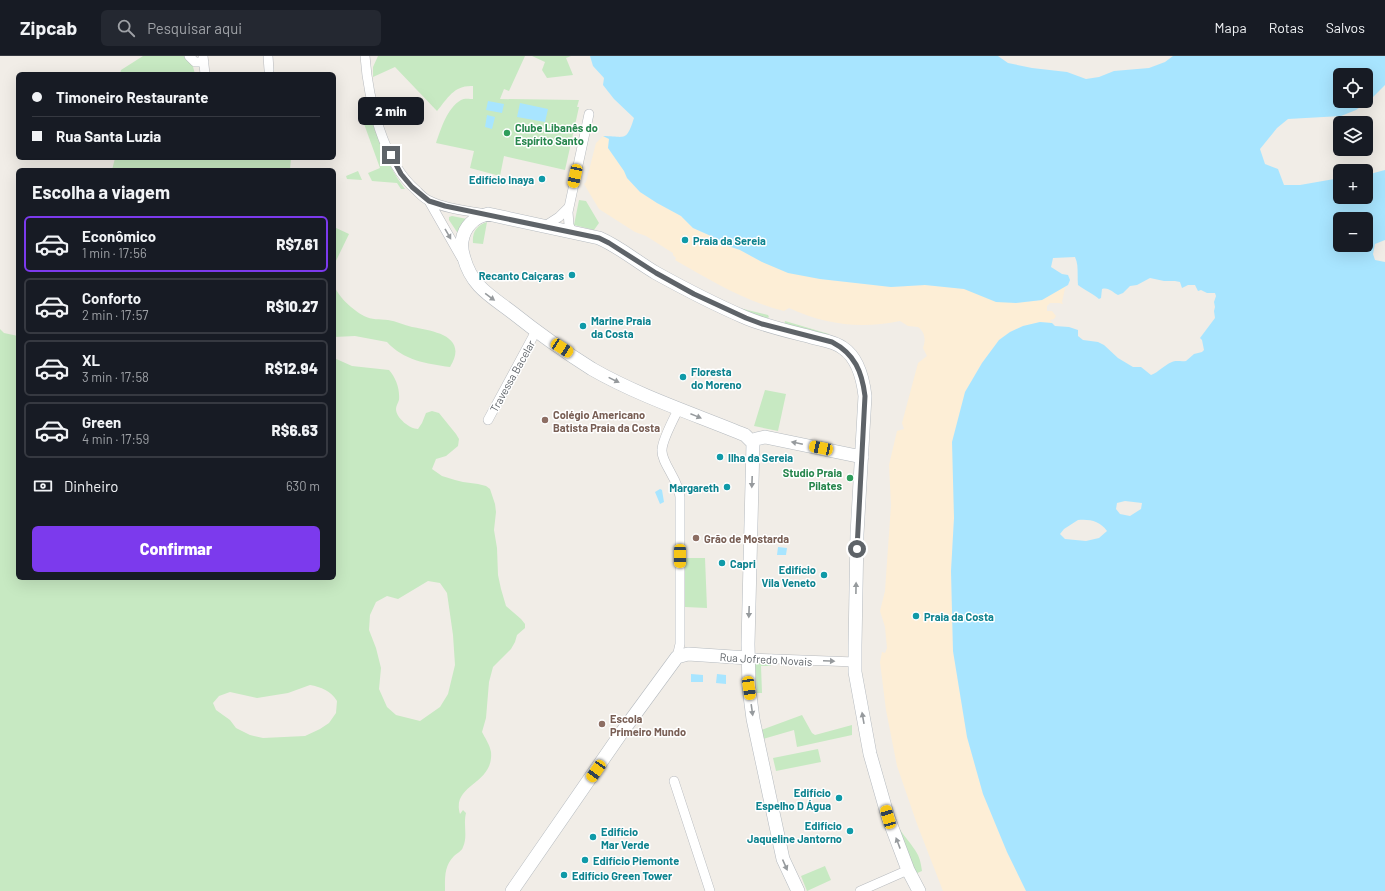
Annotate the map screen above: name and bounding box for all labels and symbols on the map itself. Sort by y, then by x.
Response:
callout: 2 min [358,97,424,125]
place label: Clube Libanês do Espírito Santo [515,121,598,147]
marker: Clube Libanês do Espírito Santo [502,128,512,138]
route end [382,146,400,164]
car [567,163,583,189]
place label: Edifício Inaya [469,173,534,186]
marker: Edifício Inaya [537,174,547,184]
one-way arrow [444,228,451,240]
place label: Praia da Sereia [693,234,766,247]
marker: Praia da Sereia [680,235,690,245]
place label: Recanto Caiçaras [479,269,564,282]
marker: Recanto Caiçaras [567,270,577,280]
one-way arrow [485,293,495,301]
place label: Marine Praia da Costa [591,314,651,340]
marker: Marine Praia da Costa [578,321,588,331]
car [549,336,575,360]
street label: Travessa Bacelar [487,338,537,414]
place label: Floresta do Moreno [691,365,742,391]
marker: Floresta do Moreno [678,372,688,382]
one-way arrow [609,377,620,383]
place label: Colégio Americano Batista Praia da Costa [553,408,660,434]
one-way arrow [691,413,703,419]
marker: Colégio Americano Batista Praia da Costa [540,415,550,425]
one-way arrow [790,440,803,446]
car [808,440,834,456]
place label: Ilha da Sereia [728,451,793,464]
marker: Ilha da Sereia [715,452,725,462]
place label: Studio Praia Pilates [783,466,842,492]
marker: Studio Praia Pilates [845,473,855,483]
one-way arrow [749,476,755,489]
place label: Margareth [669,481,719,494]
marker: Margareth [722,482,732,492]
place label: Grão de Mostarda [704,532,789,545]
marker: Grão de Mostarda [691,533,701,543]
route start [848,540,866,558]
car [674,544,686,568]
place label: Capri [730,557,756,570]
marker: Capri [717,558,727,568]
place label: Edifício Vila Veneto [761,563,816,589]
marker: Edifício Vila Veneto [819,570,829,580]
one-way arrow [853,581,859,594]
one-way arrow [745,606,752,618]
place label: Praia da Costa [924,610,994,623]
marker: Praia da Costa [911,611,921,621]
street label: Rua Jofredo Novais [719,650,813,668]
one-way arrow [823,658,835,665]
car [741,675,757,701]
one-way arrow [749,704,755,716]
one-way arrow [860,711,866,724]
place label: Escola Primeiro Mundo [610,712,686,738]
marker: Escola Primeiro Mundo [597,719,607,729]
car [584,758,608,784]
place label: Edifício Espelho D Água [756,786,831,812]
marker: Edifício Espelho D Água [834,793,844,803]
car [879,804,897,830]
place label: Edifício Jaqueline Jantorno [747,819,842,845]
place label: Edifício Mar Verde [601,825,650,851]
marker: Edifício Jaqueline Jantorno [845,826,855,836]
marker: Edifício Mar Verde [588,832,598,842]
one-way arrow [894,836,900,848]
place label: Edifício Piemonte [593,854,679,867]
marker: Edifício Piemonte [580,855,590,865]
one-way arrow [783,859,789,871]
place label: Edifício Green Tower [572,869,673,882]
marker: Edifício Green Tower [559,870,569,880]

